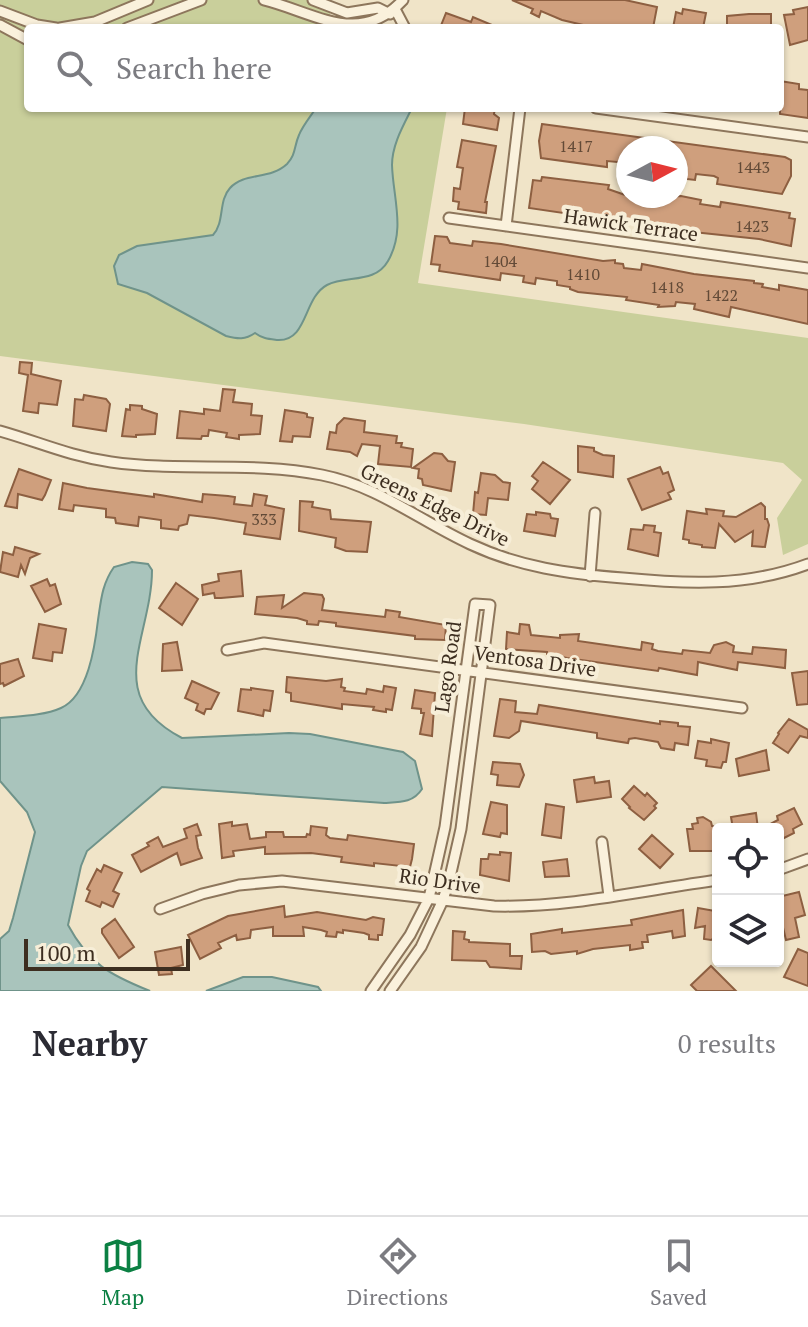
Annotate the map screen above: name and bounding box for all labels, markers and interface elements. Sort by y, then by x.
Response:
search box [24,24,784,112]
icon: search [52,46,96,90]
text: Search here [116,48,272,88]
house number: 1417 [559,135,593,157]
north arrow [616,136,688,208]
house number: 1443 [736,156,770,178]
street label: Hawick Terrace [562,202,700,247]
house number: 1423 [735,215,769,237]
house number: 1404 [483,250,518,272]
house number: 1410 [566,263,600,285]
house number: 1418 [650,276,684,298]
house number: 1422 [704,284,738,306]
street label: Greens Edge Drive [356,457,514,552]
house number: 333 [251,508,277,530]
street label: Lago Road [428,619,467,714]
street label: Ventosa Drive [472,639,598,682]
map controls [712,823,784,967]
button: locate [712,823,784,895]
street label: Rio Drive [397,861,483,900]
button: layers [712,895,784,967]
scale bar [24,935,190,971]
text: 100 m [36,938,96,967]
text: Nearby [32,1021,147,1066]
text: 0 results [678,1026,776,1060]
tab: Map [101,1234,145,1311]
tab: Directions [347,1234,448,1311]
tab: Saved [650,1234,707,1311]

